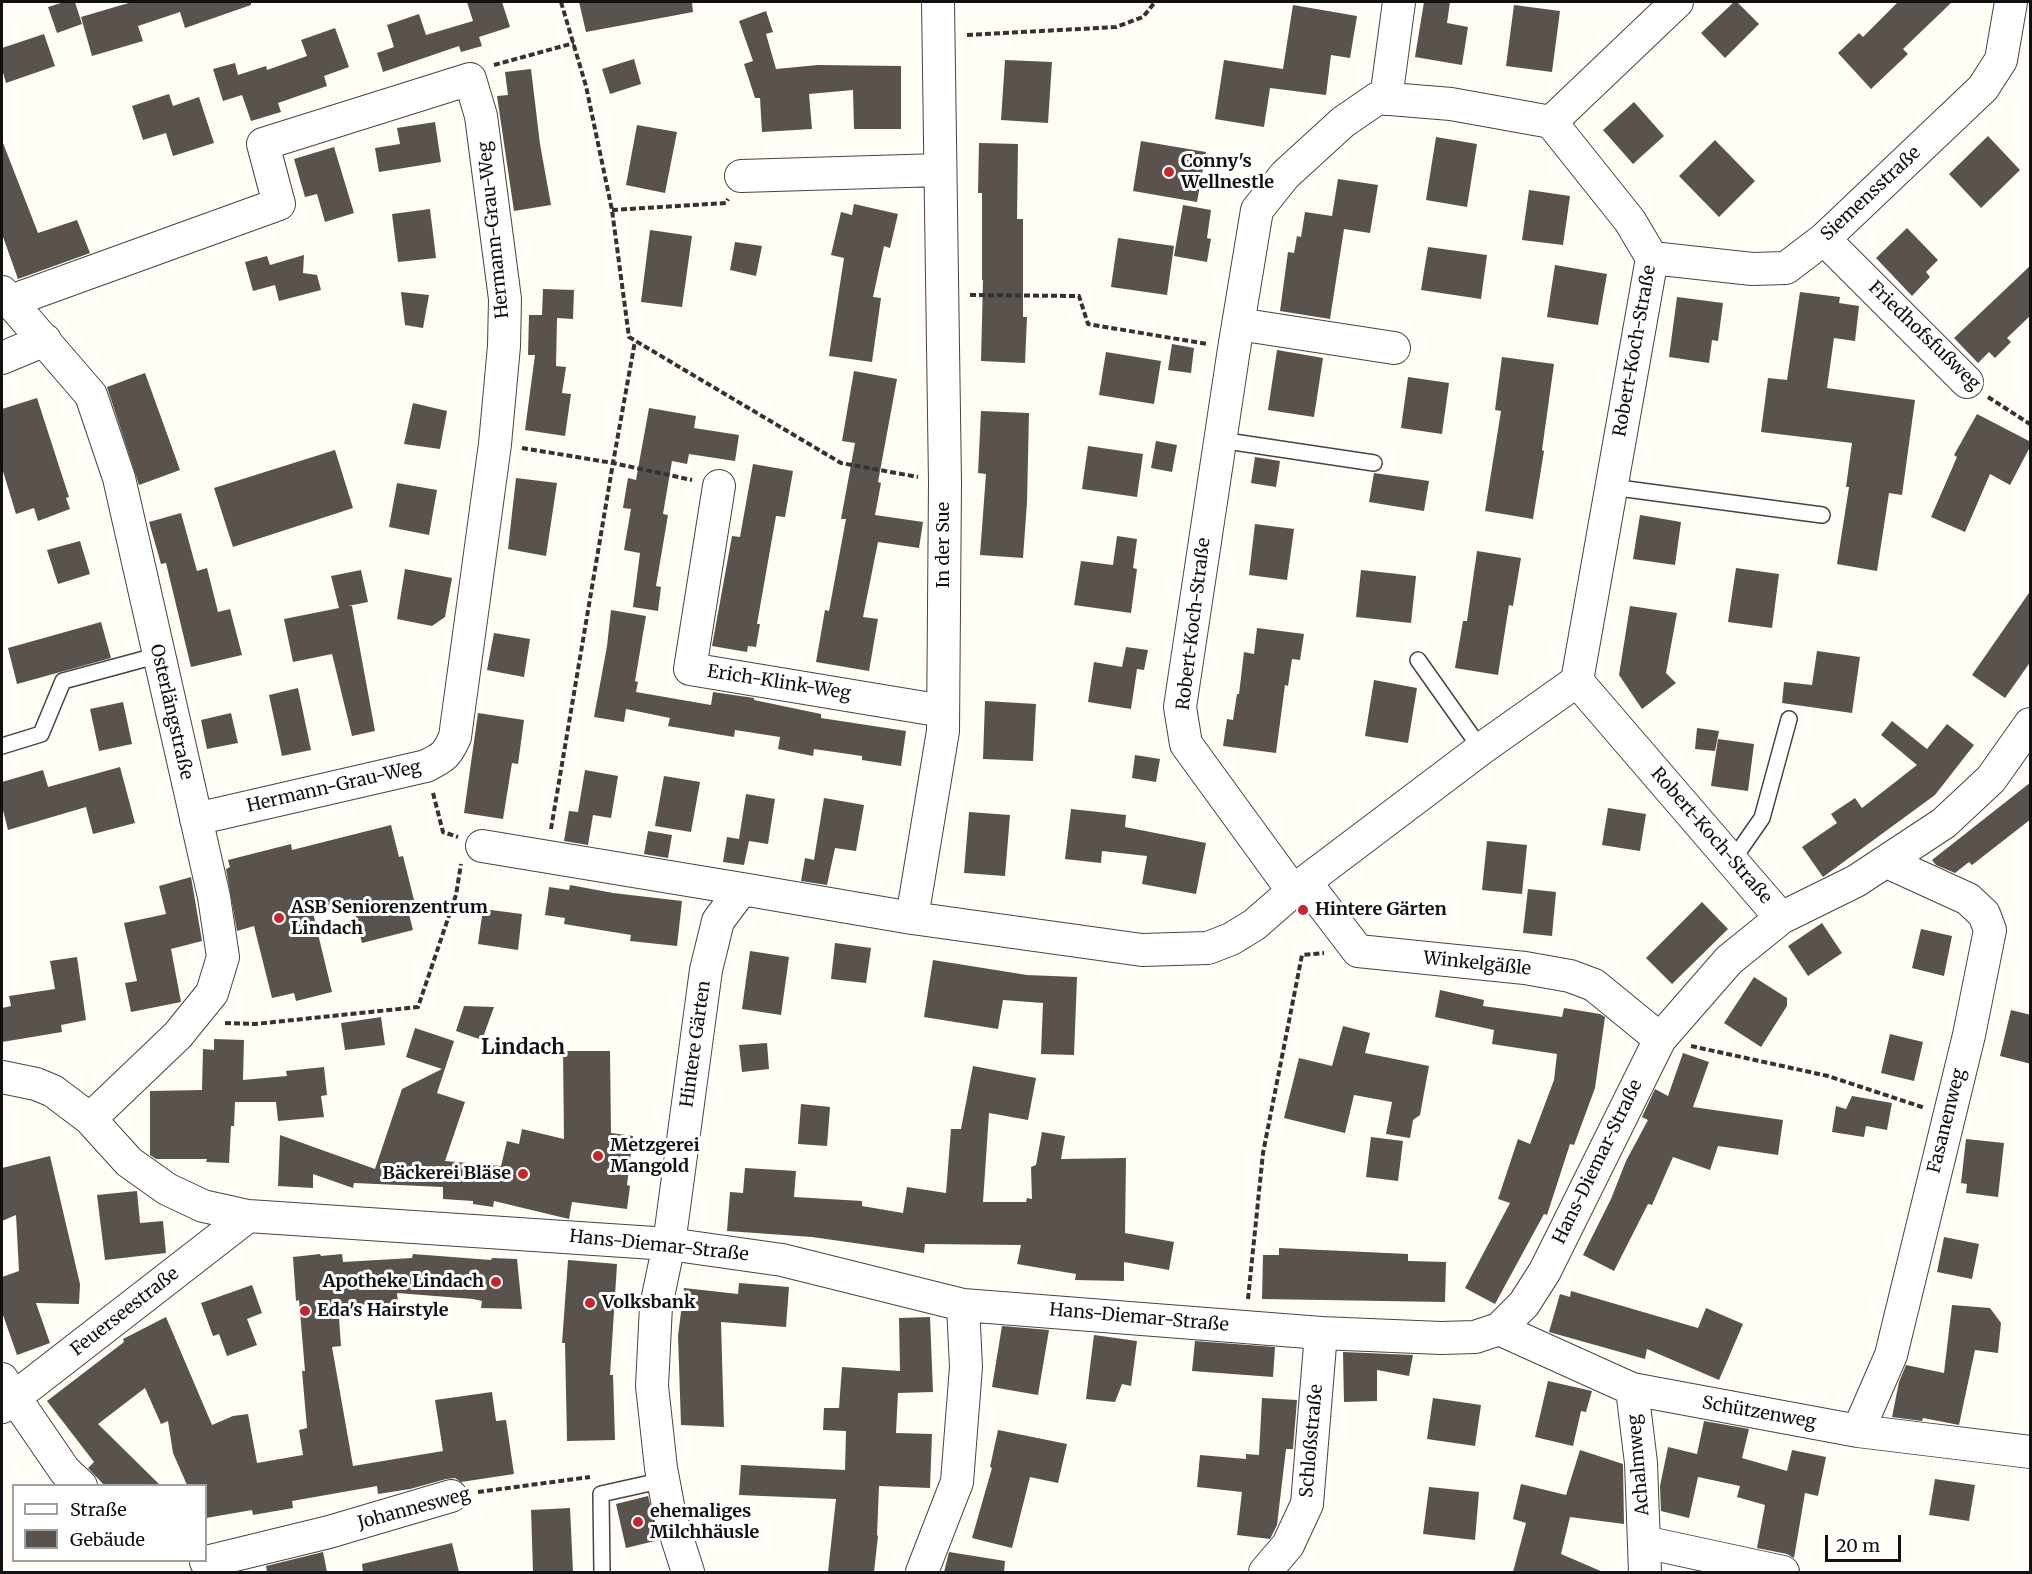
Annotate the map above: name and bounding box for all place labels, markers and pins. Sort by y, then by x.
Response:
place label: Conny's Wellnestle [1181,151,1274,194]
marker: Conny's Wellnestle [1162,165,1176,179]
place label: ASB Seniorenzentrum Lindach [291,897,488,940]
place label: Hintere Gärten [1315,899,1447,921]
marker: Hintere Gärten [1296,903,1310,917]
marker: ASB Seniorenzentrum Lindach [272,911,286,925]
place label: Metzgerei Mangold [610,1135,700,1178]
marker: Metzgerei Mangold [591,1149,605,1163]
place label: Bäckerei Bläse [382,1163,511,1185]
marker: Bäckerei Bläse [516,1167,530,1181]
place label: Apotheke Lindach [323,1271,484,1293]
marker: Apotheke Lindach [489,1275,503,1289]
place label: Volksbank [602,1292,696,1314]
marker: Volksbank [583,1296,597,1310]
place label: Eda's Hairstyle [317,1300,448,1322]
marker: Eda's Hairstyle [298,1304,312,1318]
place label: ehemaliges Milchhäusle [650,1501,759,1544]
marker: ehemaliges Milchhäusle [631,1515,645,1529]

